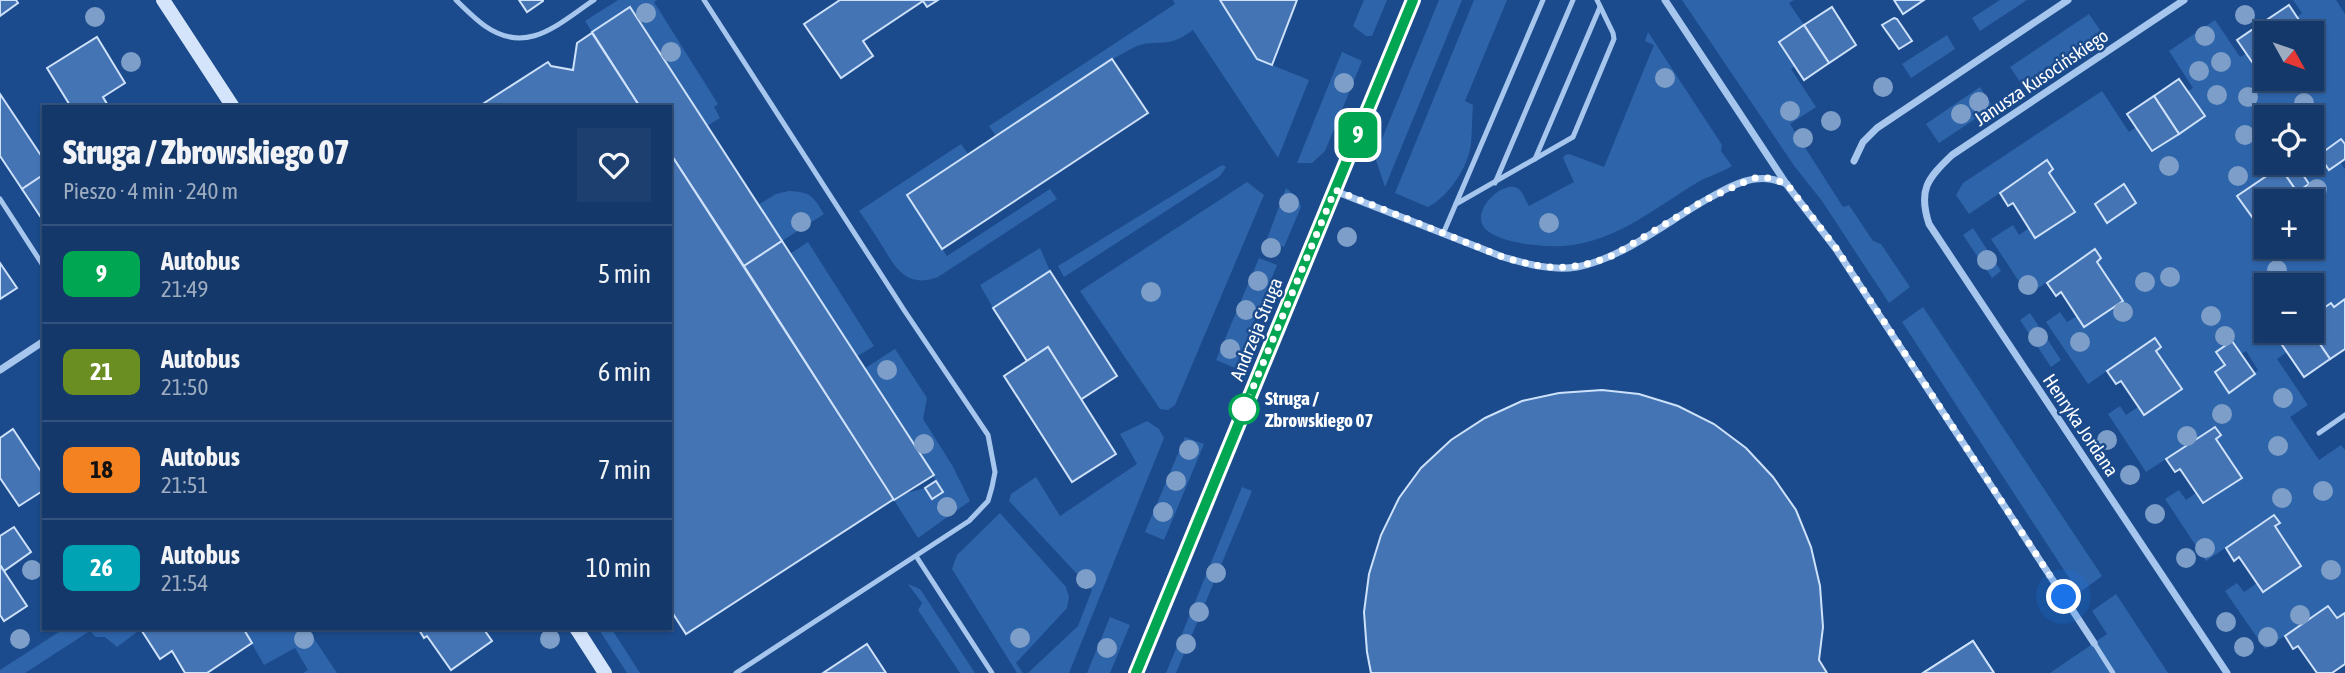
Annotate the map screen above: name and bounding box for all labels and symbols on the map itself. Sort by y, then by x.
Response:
north arrow [2254,21,2324,91]
street label: Janusza Kusocińskiego [1970,24,2112,130]
line badge: 9 [1335,112,1381,158]
street label: Andrzeja Struga [1225,274,1287,384]
street label: Henryka Jordana [2039,370,2123,480]
place label: Struga / Zbrowskiego 07 [1265,387,1373,431]
marker: Struga / Zbrowskiego 07 [1229,394,1259,424]
your location [2046,579,2081,614]

